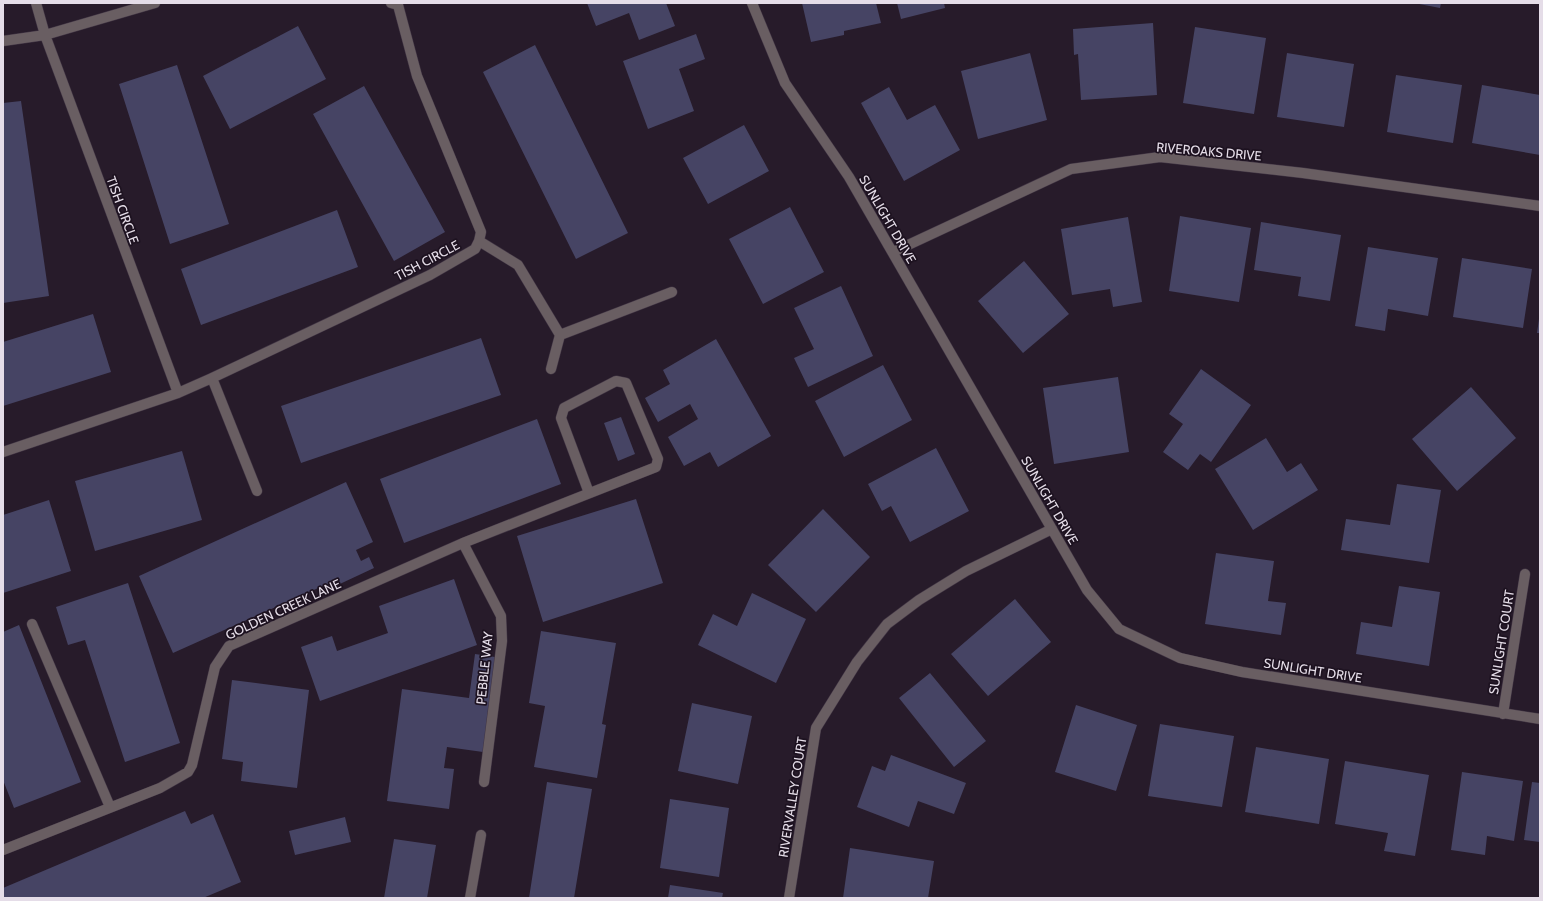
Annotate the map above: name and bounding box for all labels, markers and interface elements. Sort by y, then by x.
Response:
street label: RIVEROAKS DRIVE [1156,138,1262,164]
street label: SUNLIGHT DRIVE [856,172,920,266]
street label: TISH CIRCLE [103,174,143,246]
street label: TISH CIRCLE [392,236,462,284]
street label: SUNLIGHT DRIVE [1018,453,1082,547]
street label: GOLDEN CREEK LANE [223,575,343,643]
street label: SUNLIGHT COURT [1485,589,1517,695]
street label: PEBBLE WAY [472,630,496,705]
street label: SUNLIGHT DRIVE [1263,654,1363,686]
street label: RIVERVALLEY COURT [775,736,809,858]

